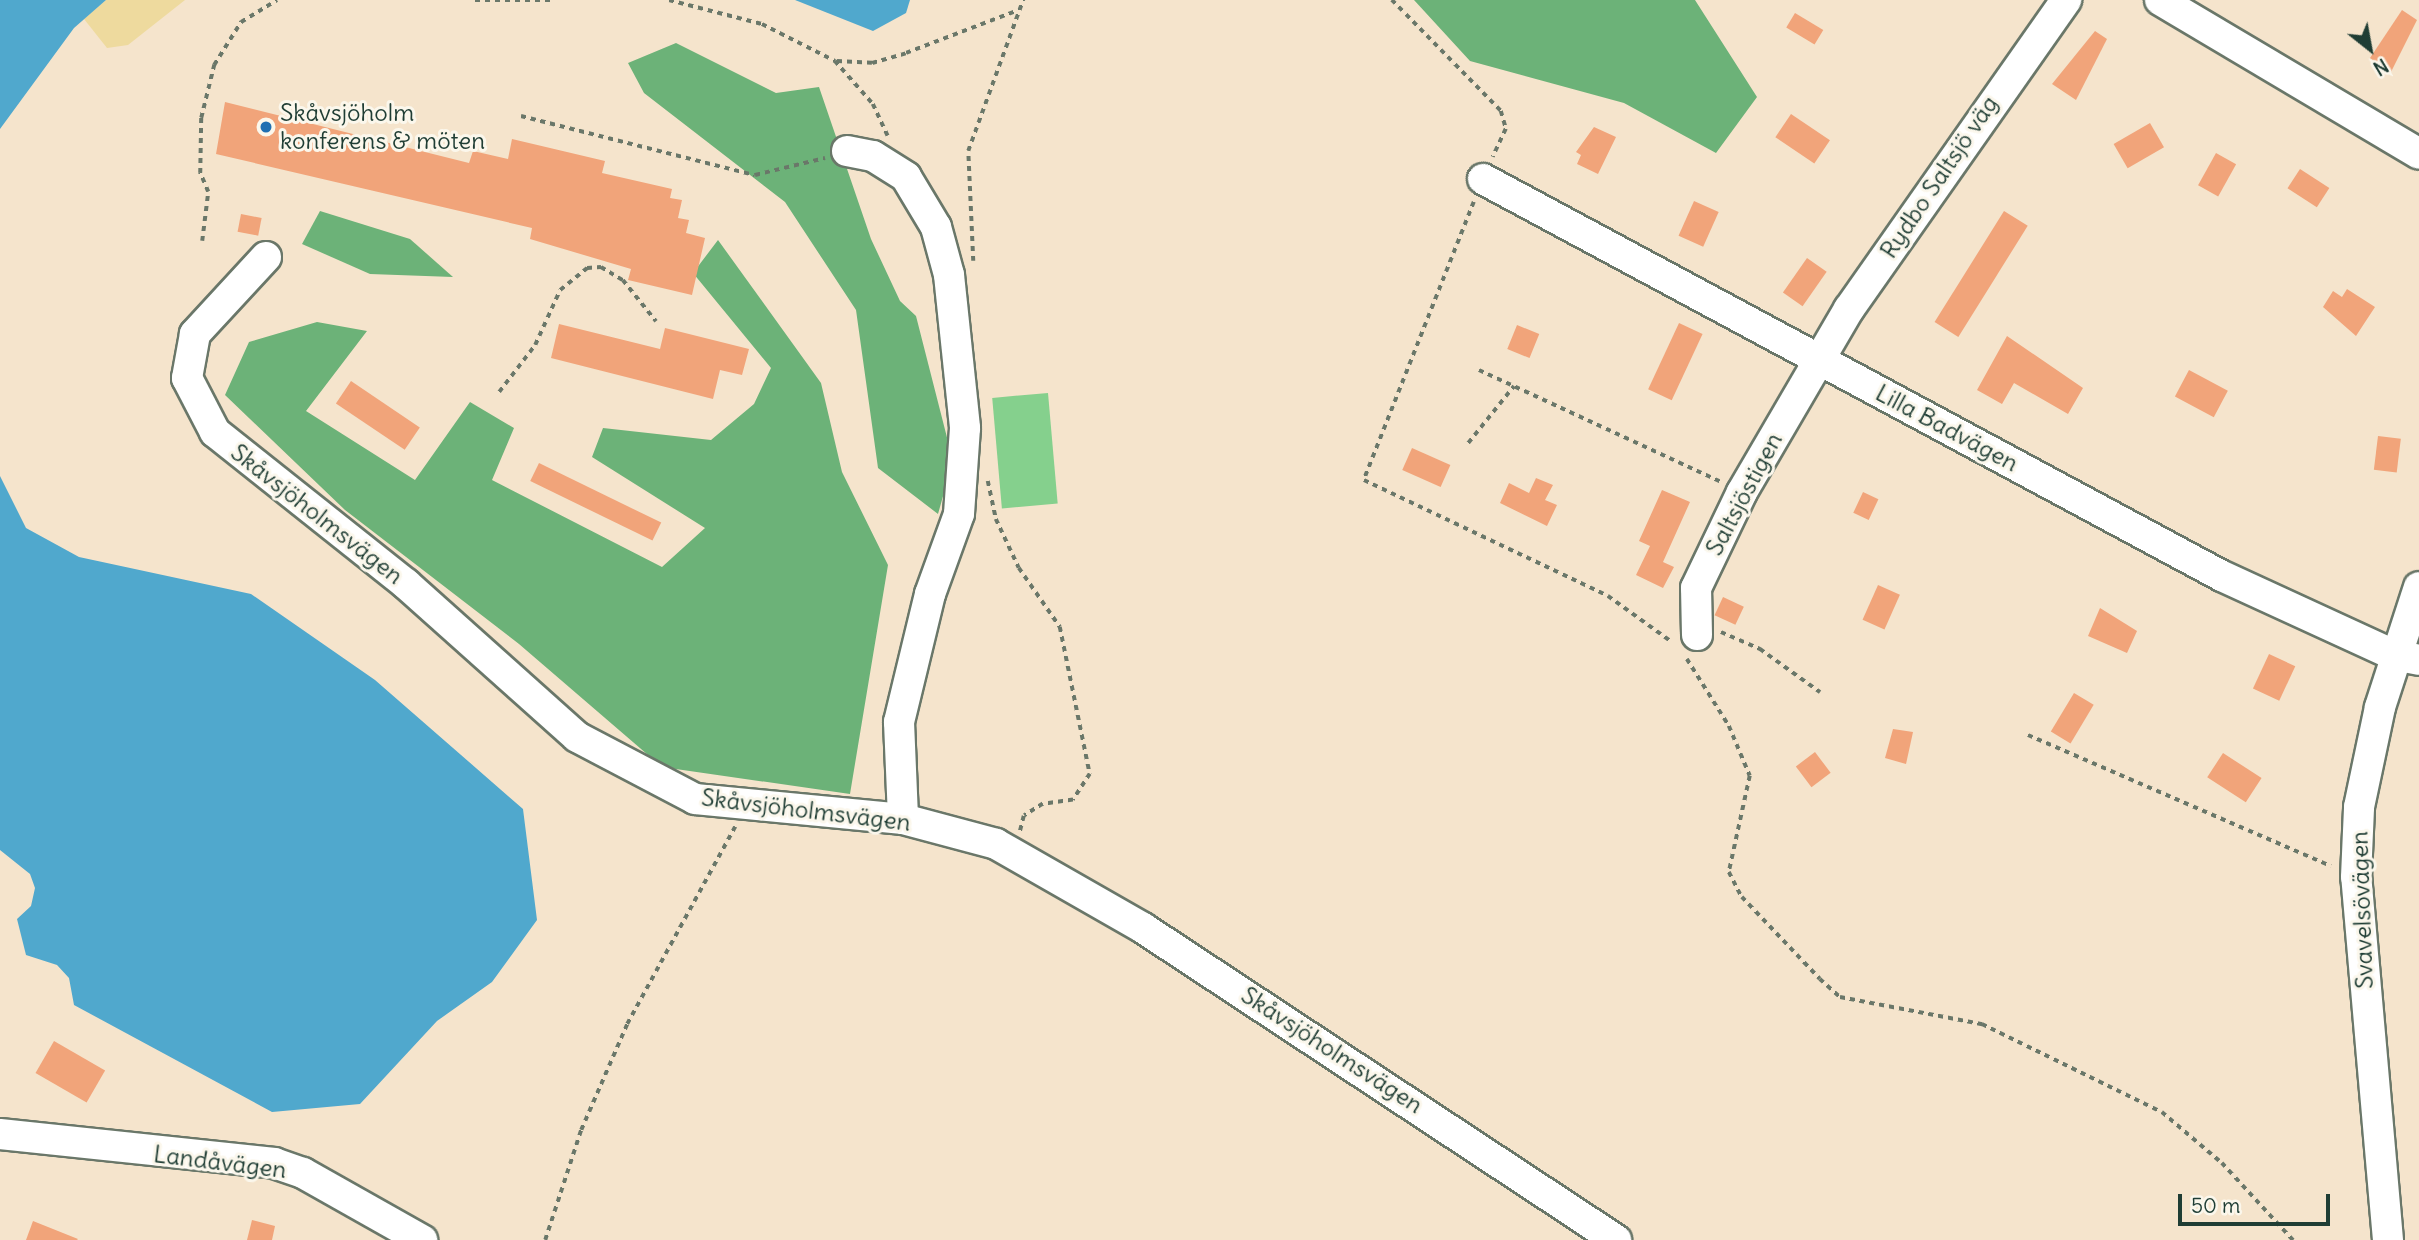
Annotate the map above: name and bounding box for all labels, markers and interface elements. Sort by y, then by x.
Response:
north arrow [2335,14,2405,84]
text: N [2369,53,2393,81]
street label: Rydbo Saltsjö väg [1874,90,2004,264]
place label: Skåvsjöholm konferens & möten [280,99,485,155]
marker: Skåvsjöholm konferens & möten [258,119,274,135]
street label: Lilla Badvägen [1871,378,2023,478]
street label: Saltsjöstigen [1700,428,1788,560]
street label: Skåvsjöholmsvägen [225,438,409,590]
street label: Skåvsjöholmsvägen [700,783,912,837]
street label: Svavelsövägen [2345,831,2379,989]
street label: Skåvsjöholmsvägen [1236,981,1428,1119]
street label: Landåvägen [152,1140,288,1184]
scale bar [2181,1180,2333,1224]
text: 50 m [2191,1192,2240,1219]

